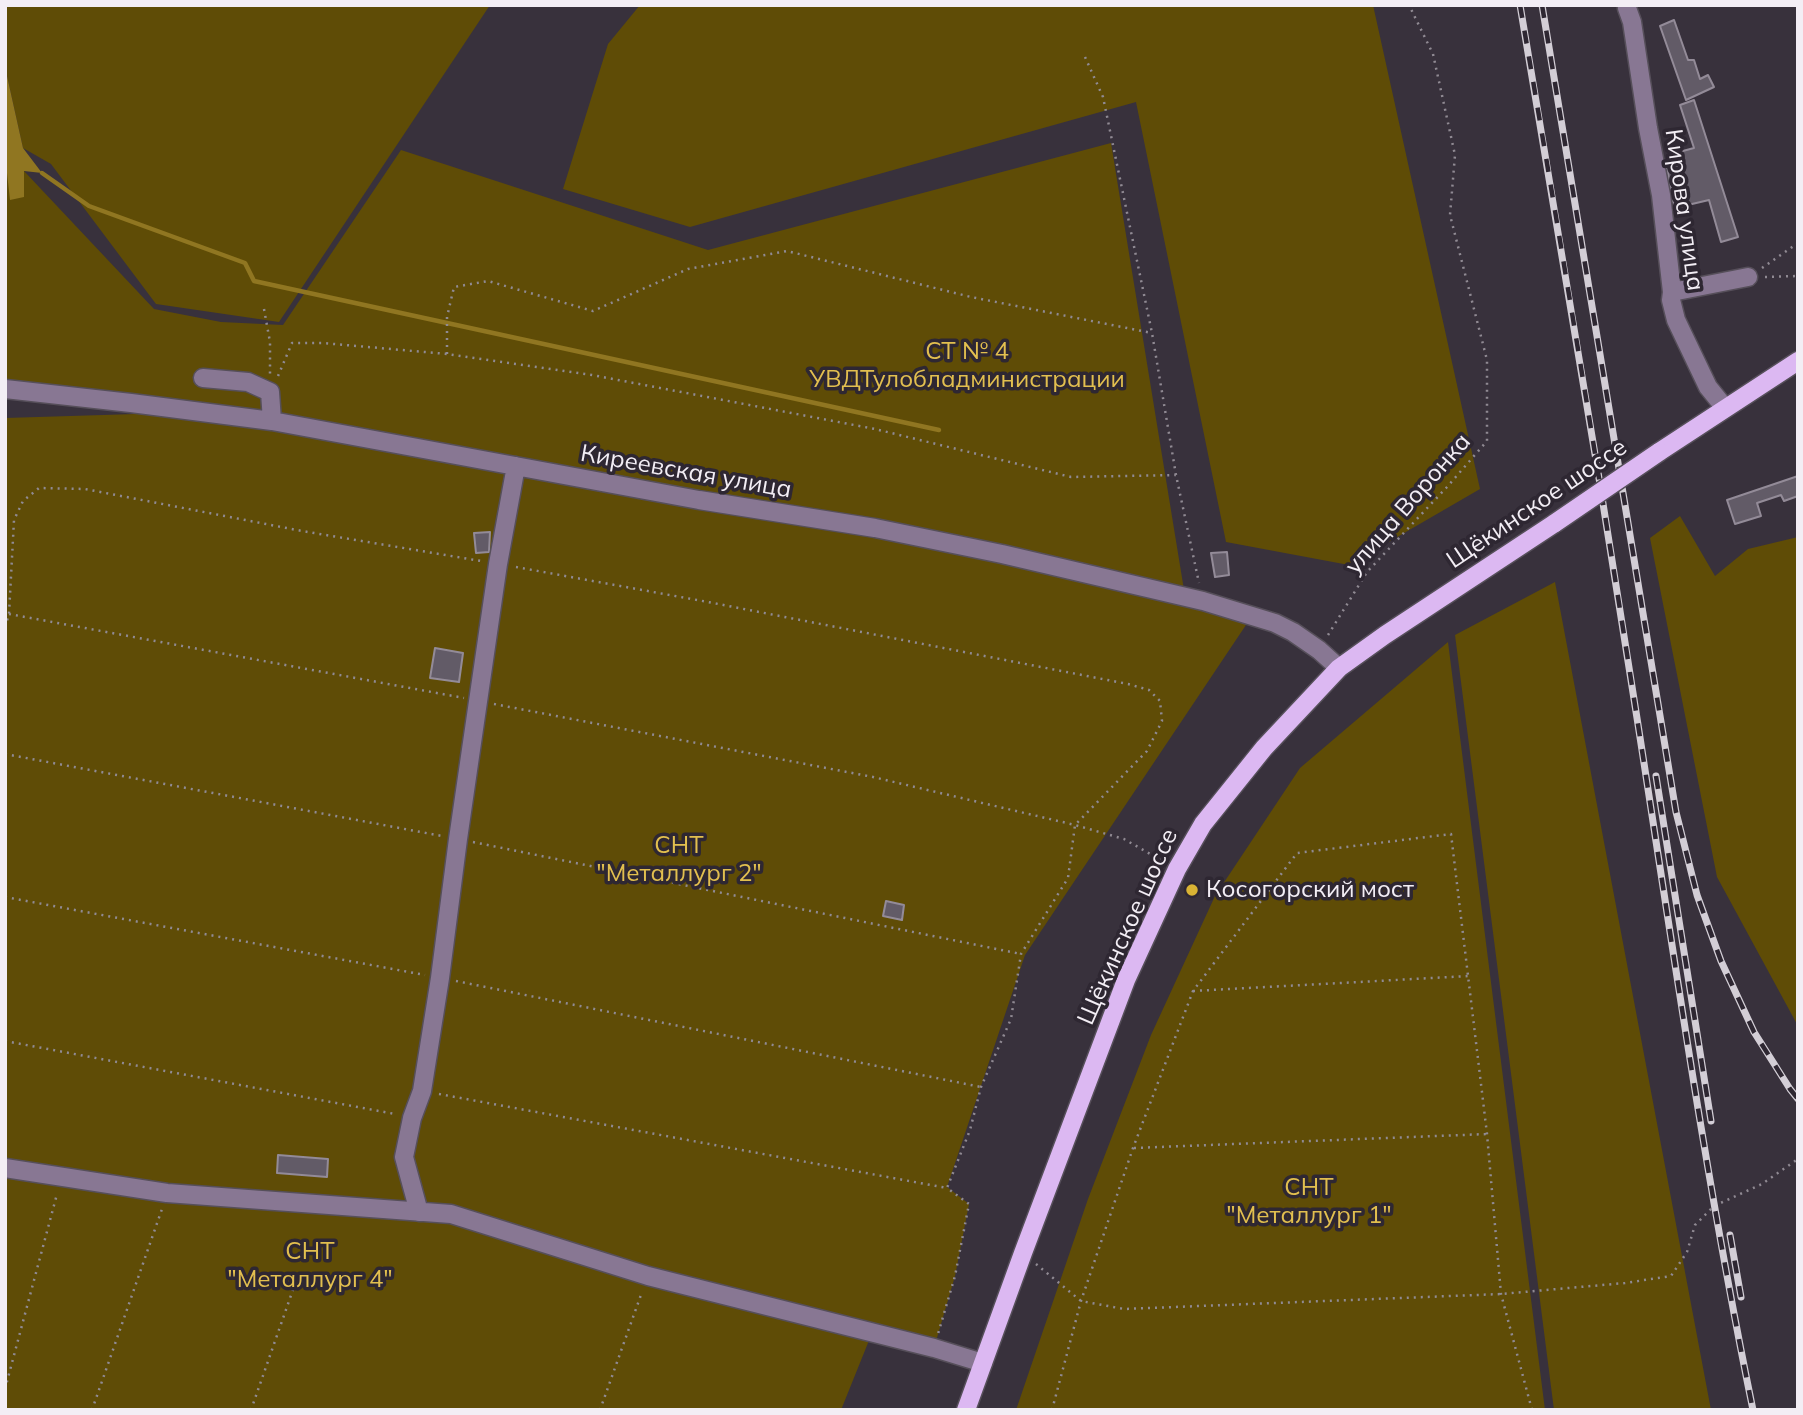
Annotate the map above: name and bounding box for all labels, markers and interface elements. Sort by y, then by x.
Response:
street label: Кирова улица [1658,127,1710,293]
park label: СТ № 4 УВДТулобладминистрации [809,338,1125,394]
street label: улица Воронка [1339,428,1477,580]
street label: Щёкинское шоссе [1441,433,1633,575]
street label: Киреевская улица [578,439,794,505]
street label: Щёкинское шоссе [1072,825,1184,1029]
park label: СНТ "Металлург 2" [596,832,762,888]
place label: Косогорский мост [1206,876,1414,904]
marker: Косогорский мост [1184,882,1200,898]
park label: СНТ "Металлург 1" [1226,1174,1392,1230]
park label: СНТ "Металлург 4" [227,1238,393,1294]

